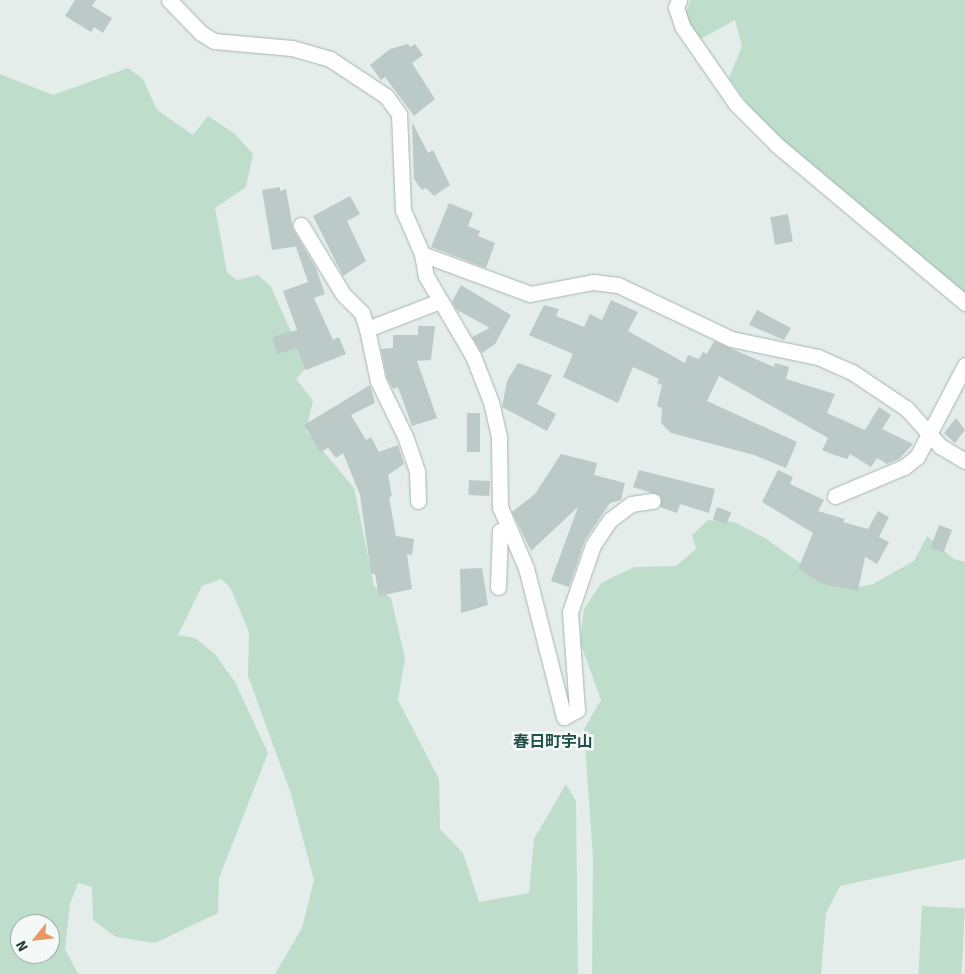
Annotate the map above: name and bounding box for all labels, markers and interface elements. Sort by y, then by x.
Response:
district label: 春日町宇山 [513,732,593,752]
north arrow [10,914,60,964]
text: N [13,938,32,954]

